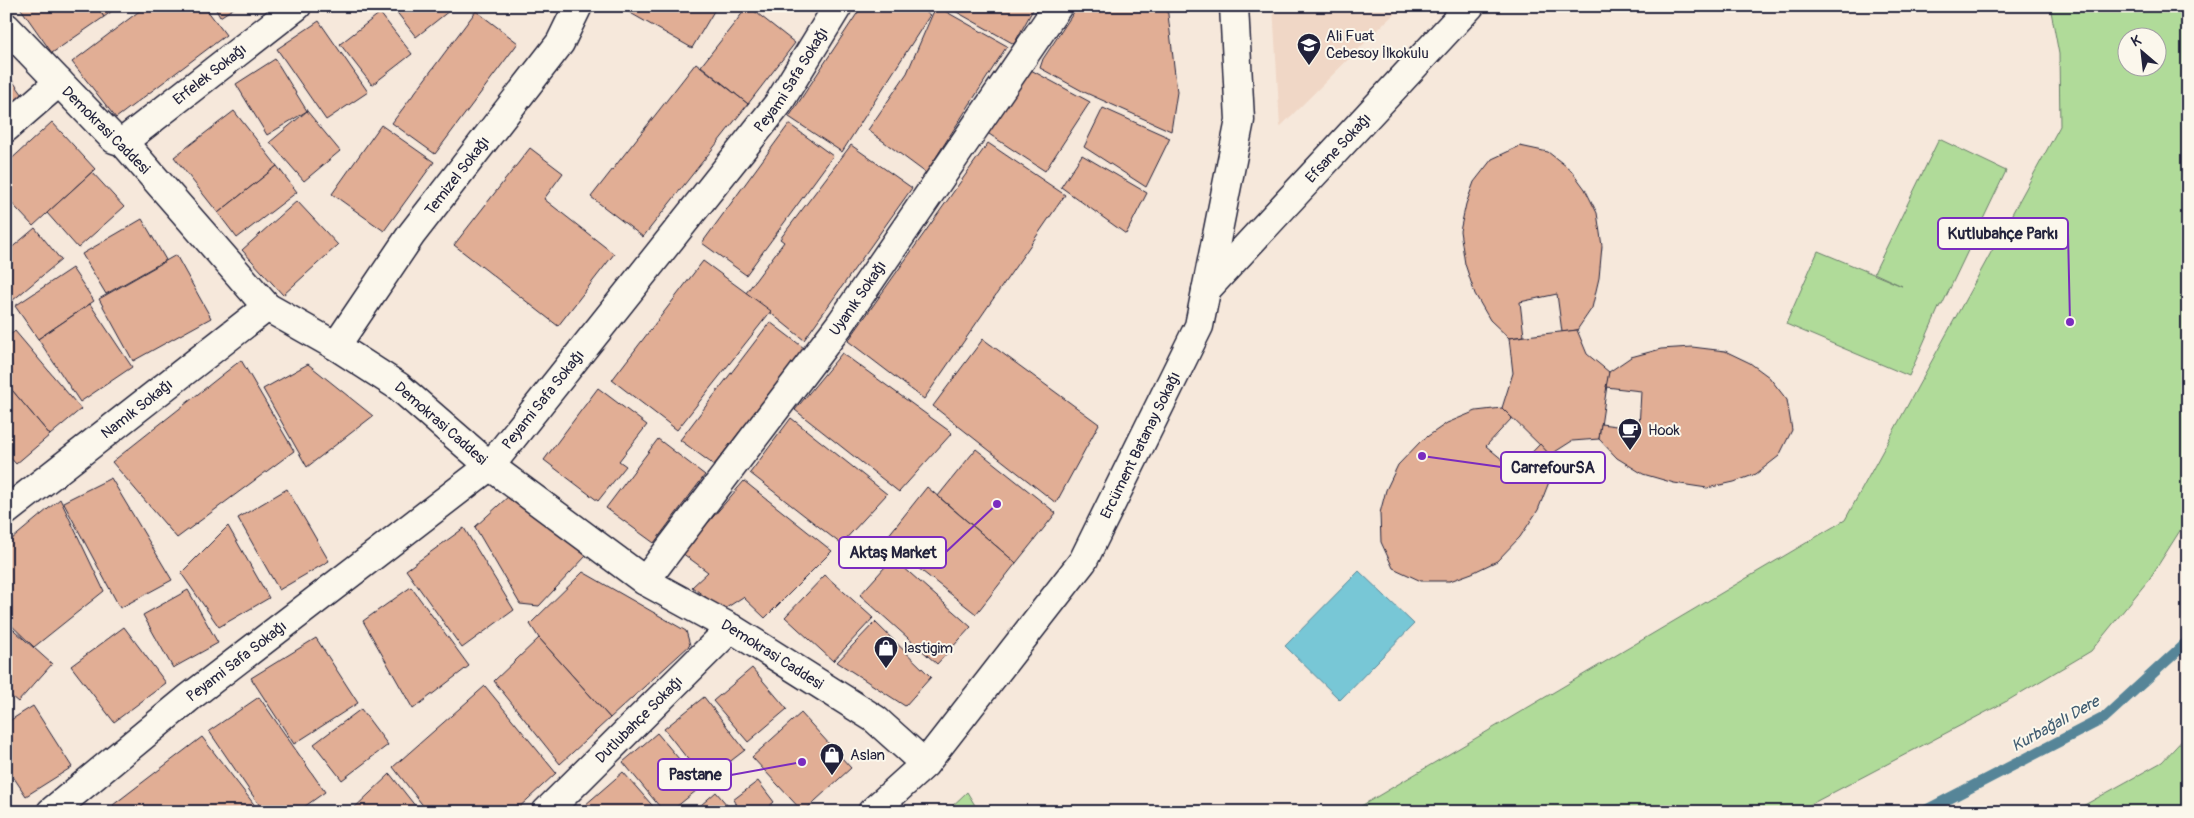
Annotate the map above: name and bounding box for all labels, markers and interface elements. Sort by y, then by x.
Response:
street label: Peyami Safa Sokağı [750,24,833,136]
place label: Ali Fuat Cebesoy İlkokulu [1326,27,1429,63]
north arrow [2116,28,2166,78]
text: K [2128,31,2144,50]
school or university icon: Ali Fuat Cebesoy İlkokulu [1296,32,1322,66]
street label: Erfelek Sokağı [169,40,251,109]
street label: Demokrasi Caddesi [58,82,154,179]
street label: Efsane Sokağı [1301,109,1375,187]
street label: Temizel Sokağı [421,133,494,219]
callout: Kutlubahçe Parkı [1938,218,2068,249]
text: Kutlubahçe Parkı [1948,224,2058,244]
street label: Uyanık Sokağı [826,257,891,340]
street label: Peyami Safa Sokağı [498,346,589,453]
street label: Ercüment Batanay Sokağı [1096,369,1185,522]
street label: Namık Sokağı [97,375,177,443]
street label: Demokrasi Caddesi [390,378,491,470]
cafe icon: Hook [1617,417,1643,451]
place label: Hook [1648,421,1681,440]
callout: CarrefourSA [1501,452,1605,483]
text: CarrefourSA [1511,458,1596,478]
callout: Aktaş Market [839,537,946,568]
text: Aktaş Market [849,543,937,563]
street label: Demokrasi Caddesi [718,615,827,694]
street label: Peyami Safa Sokağı [183,617,291,706]
shop icon: lastigim [873,635,899,669]
place label: lastigim [904,639,953,658]
street label: Dutlubahçe Sokağı [592,672,687,767]
water label: Kurbağalı Dere [2008,691,2105,756]
shop icon: Aslan [819,742,845,776]
place label: Aslan [850,746,885,765]
callout: Pastane [658,759,731,790]
text: Pastane [668,765,723,785]

